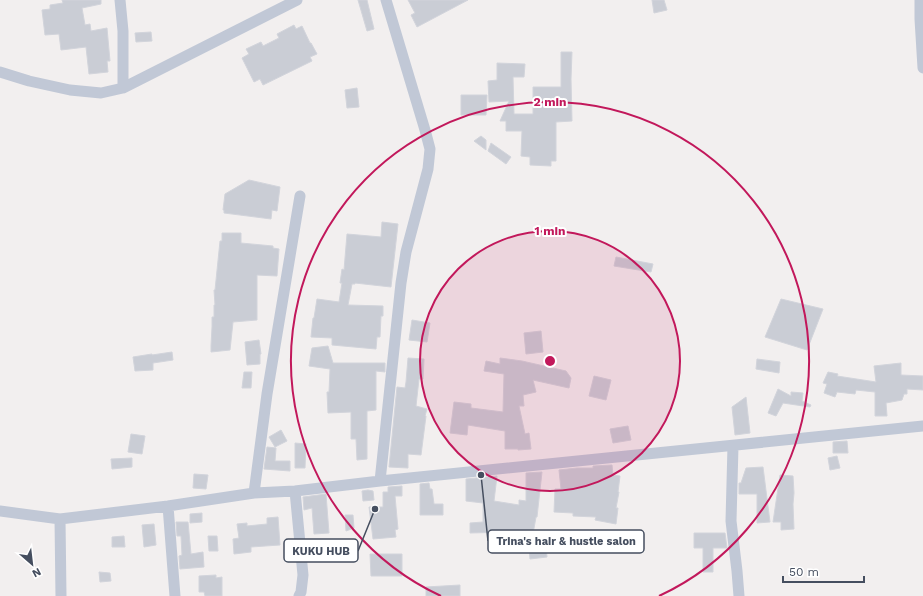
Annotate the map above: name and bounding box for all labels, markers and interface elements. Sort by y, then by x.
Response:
text: 2 min [534,95,566,109]
text: 1 min [535,224,565,238]
centre of rings [543,354,557,368]
callout: Trina's hair & hustle salon [488,530,644,553]
text: Trina's hair & hustle salon [496,535,636,548]
callout: KUKU HUB [284,539,358,562]
north arrow [12,544,52,584]
text: KUKU HUB [292,545,350,558]
scale bar [783,558,864,584]
text: N [30,565,43,580]
text: 50 m [789,565,819,579]

